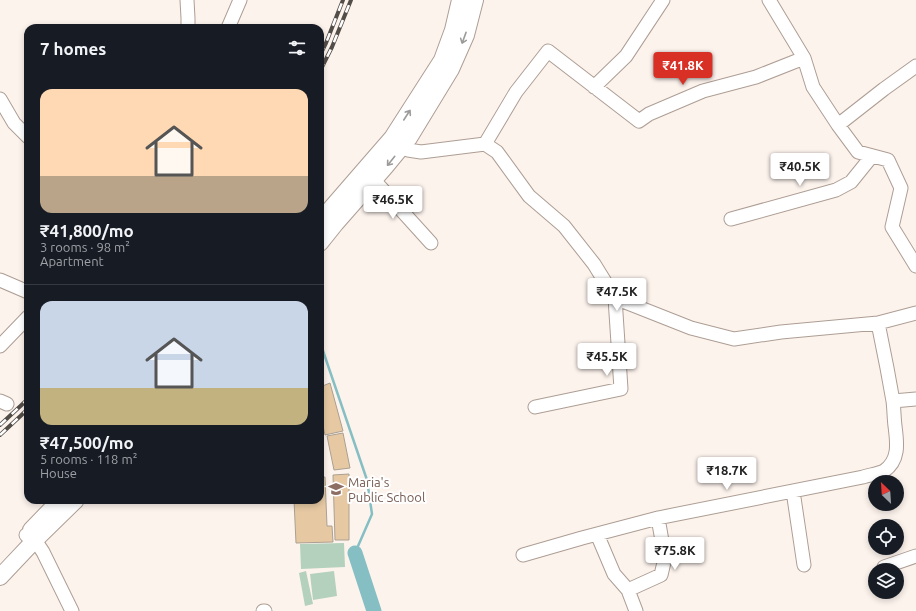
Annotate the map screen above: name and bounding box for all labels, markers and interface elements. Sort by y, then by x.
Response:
one-way arrow [460,31,468,43]
icon: filters [286,37,308,59]
text: 7 homes [40,39,106,58]
pin: ₹41.8K [650,52,716,86]
text: ₹41.8K [662,58,704,72]
one-way arrow [403,110,411,121]
icon: home [138,115,210,187]
pin: ₹40.5K [767,153,833,187]
one-way arrow [386,155,395,166]
text: ₹40.5K [779,159,821,173]
pin: ₹46.5K [360,186,426,220]
text: ₹46.5K [372,192,414,206]
text: ₹41,800/mo [40,221,134,240]
text: 3 rooms · 98 m² [40,240,130,254]
text: Apartment [40,254,104,268]
pin: ₹47.5K [584,278,650,312]
text: ₹47.5K [596,284,638,298]
icon: home [138,327,210,399]
pin: ₹45.5K [574,343,640,377]
text: ₹45.5K [586,349,628,363]
text: ₹47,500/mo [40,433,134,452]
text: 5 rooms · 118 m² [40,452,137,466]
pin: ₹18.7K [694,457,760,491]
text: ₹18.7K [706,463,748,477]
text: House [40,466,77,480]
place label: Maria's Public School [348,475,426,504]
north arrow [868,475,904,511]
map controls [868,475,904,599]
school or university icon: Maria's Public School [327,480,345,498]
button: locate [868,519,904,555]
pin: ₹75.8K [642,537,708,571]
text: ₹75.8K [654,543,696,557]
button: layers [868,563,904,599]

